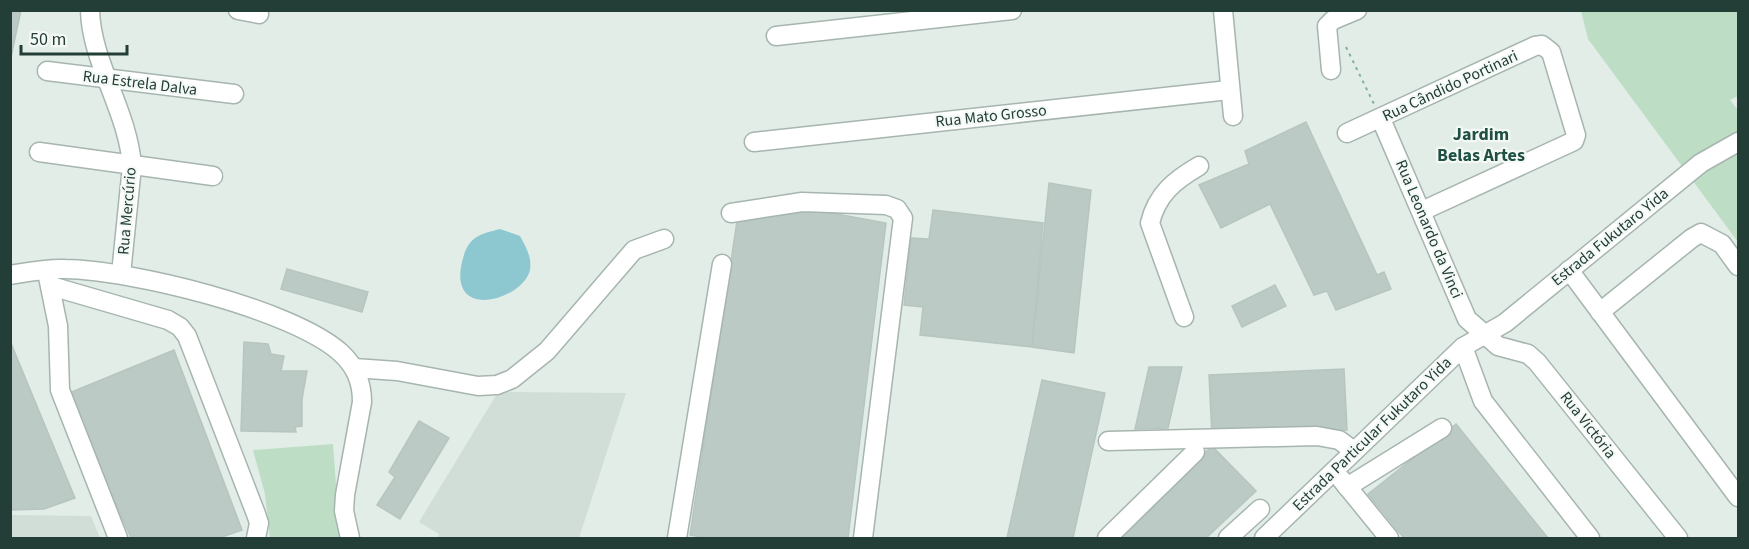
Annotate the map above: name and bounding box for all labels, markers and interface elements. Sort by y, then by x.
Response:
scale bar [21,18,128,56]
text: 50 m [30,27,66,52]
street label: Rua Cândido Portinari [1379,45,1521,127]
street label: Rua Estrela Dalva [82,65,198,101]
street label: Rua Mato Grosso [934,99,1048,133]
district label: Jardim Belas Artes [1437,122,1525,168]
street label: Rua Leonardo da Vinci [1390,156,1468,302]
street label: Rua Mercúrio [112,166,142,256]
street label: Estrada Fukutaro Yida [1547,183,1673,291]
street label: Estrada Particular Fukutaro Yida [1288,352,1456,516]
street label: Rua Victória [1555,387,1621,463]

